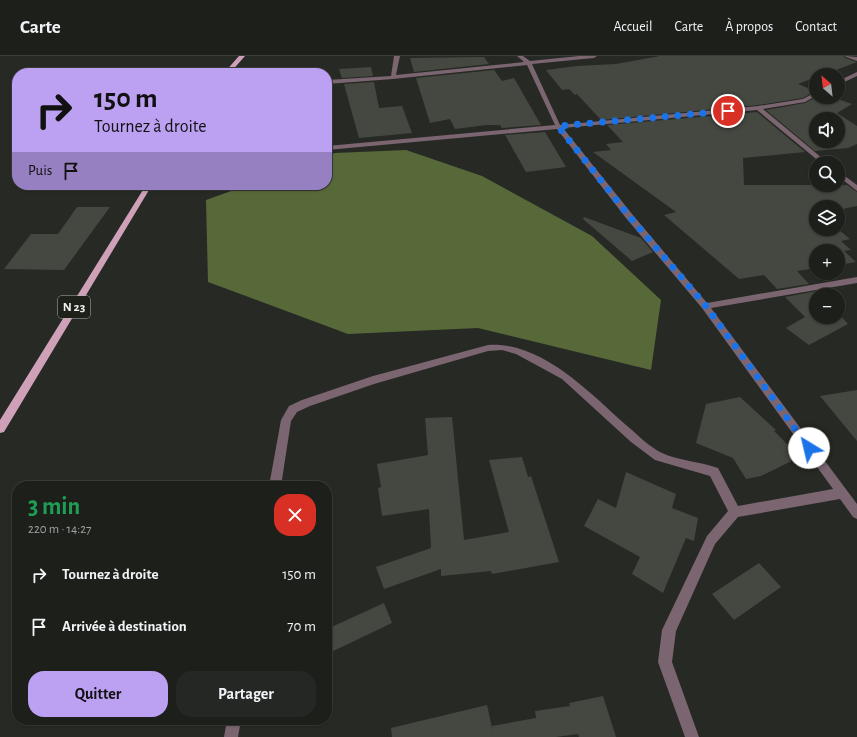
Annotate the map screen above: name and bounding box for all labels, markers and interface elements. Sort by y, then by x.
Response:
text: Carte [20,18,61,37]
text: Accueil [613,20,652,34]
text: Carte [674,20,703,34]
text: À propos [725,20,773,34]
text: Contact [795,20,837,34]
north arrow [809,68,845,104]
map controls [809,68,845,324]
icon: right [28,84,80,136]
text: 150 m [94,85,158,113]
pin [711,94,745,128]
icon: arrive [717,100,739,122]
button: sound [809,112,845,148]
text: Tournez à droite [94,118,207,136]
button: search [809,156,845,192]
icon: arrive [60,160,82,182]
text: Puis [28,163,52,178]
button: layers [809,200,845,236]
button: + [809,244,845,280]
button: − [809,288,845,324]
road number: N 23 [58,296,90,318]
position arrow [788,427,830,469]
button: close [274,494,316,536]
text: 3 min [28,495,80,519]
text: 220 m · 14:27 [28,523,92,536]
icon: right [28,564,50,586]
text: Tournez à droite [62,567,159,582]
text: 150 m [282,567,316,582]
icon: arrive [28,616,50,638]
text: Arrivée à destination [62,619,187,634]
text: 70 m [287,619,316,634]
button: Quitter [28,671,168,717]
button: Partager [176,671,316,717]

